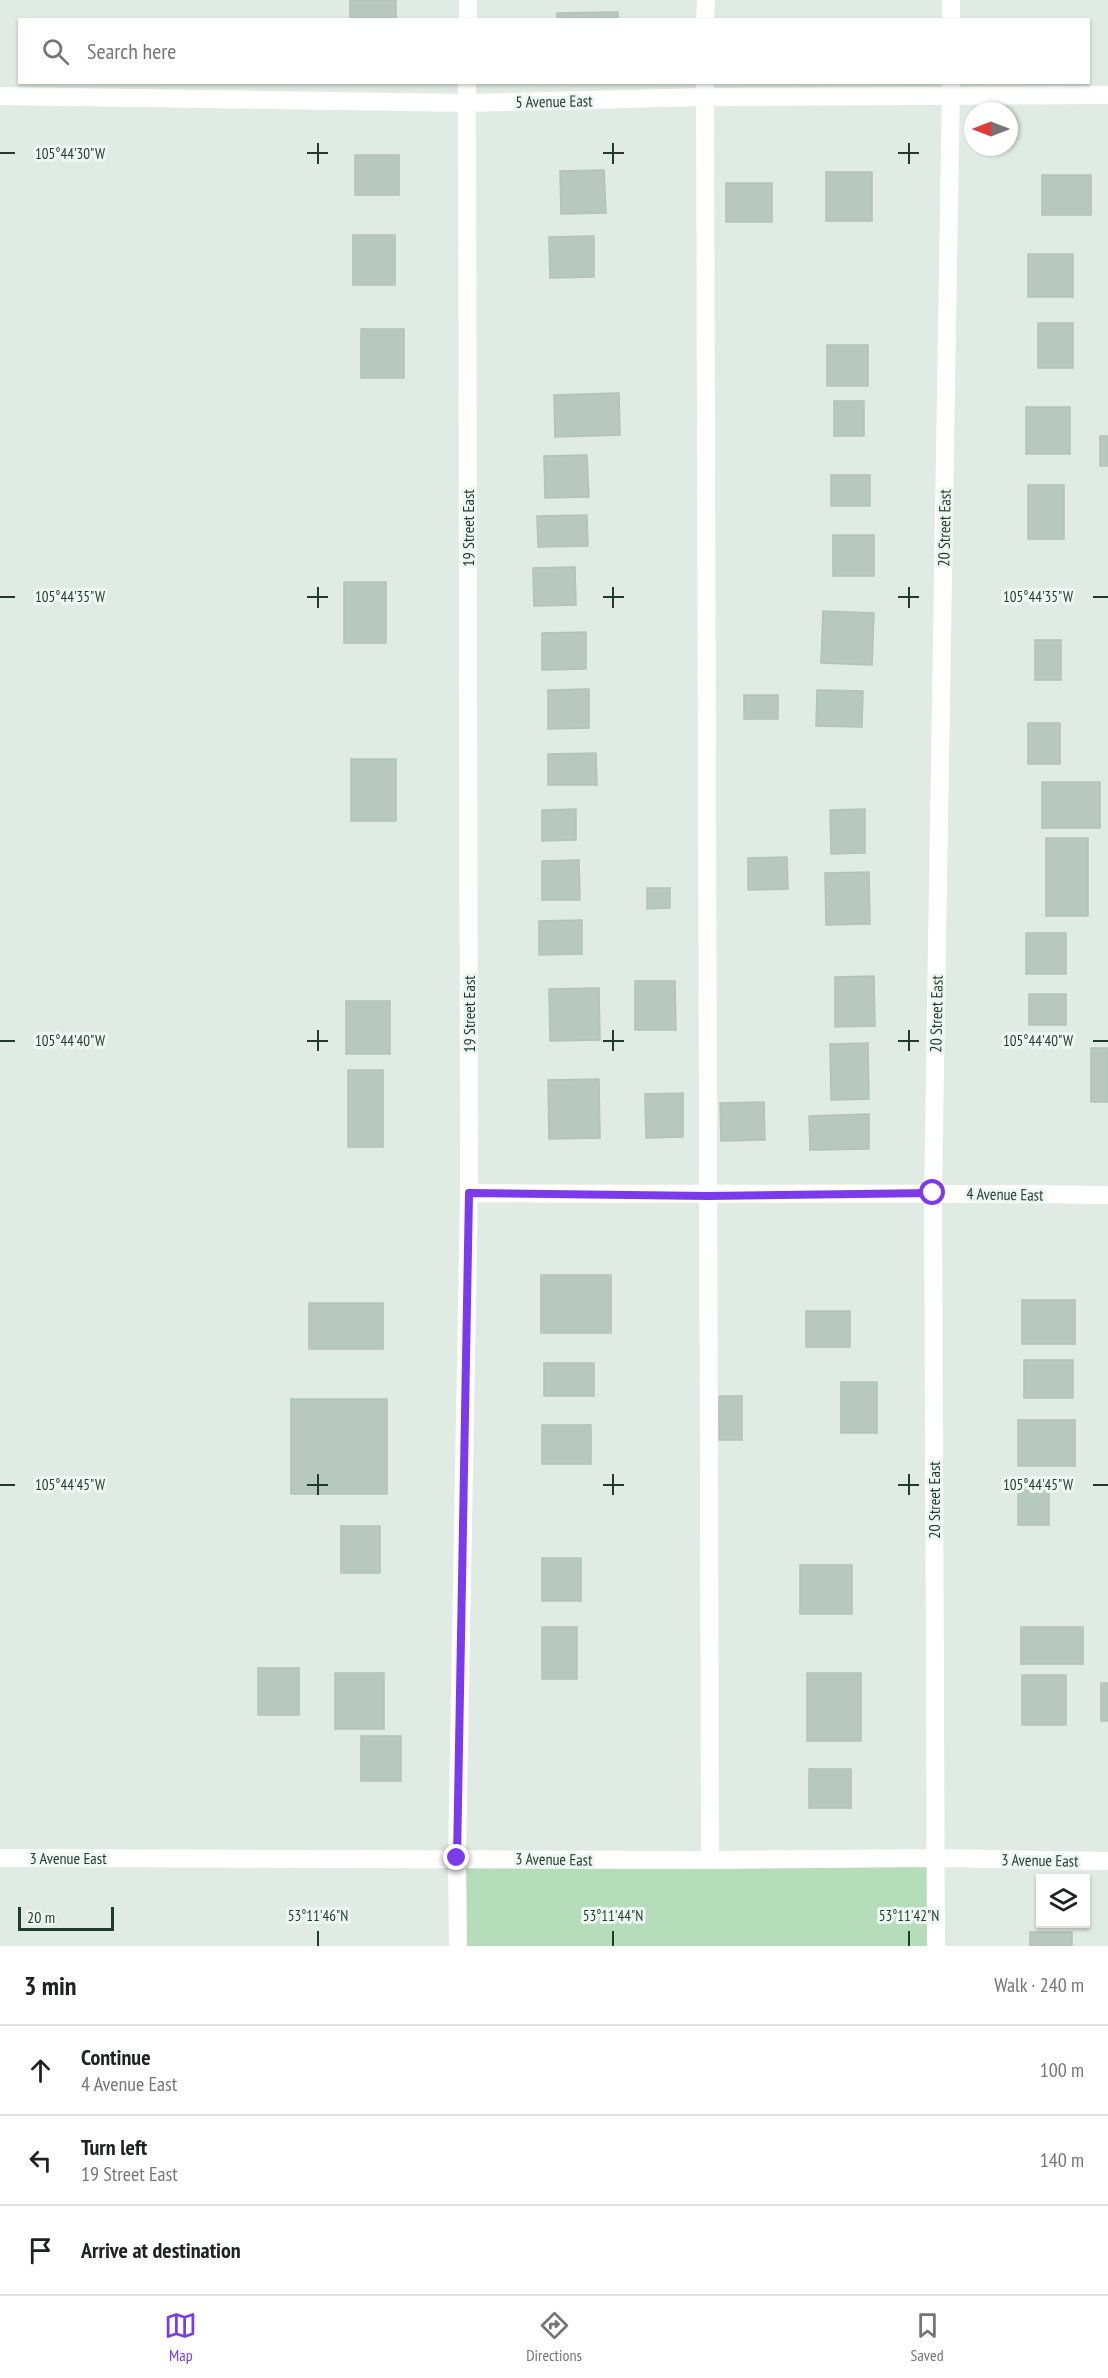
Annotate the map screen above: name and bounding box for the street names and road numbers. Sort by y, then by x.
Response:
street label: 5 Avenue East [515,90,593,112]
street label: 19 Street East [458,489,478,567]
street label: 20 Street East [933,489,955,567]
street label: 19 Street East [459,975,479,1053]
street label: 20 Street East [925,975,947,1053]
street label: 4 Avenue East [966,1183,1044,1205]
street label: 20 Street East [924,1461,944,1539]
street label: 3 Avenue East [29,1848,107,1868]
street label: 3 Avenue East [515,1848,593,1870]
street label: 3 Avenue East [1001,1849,1079,1871]

